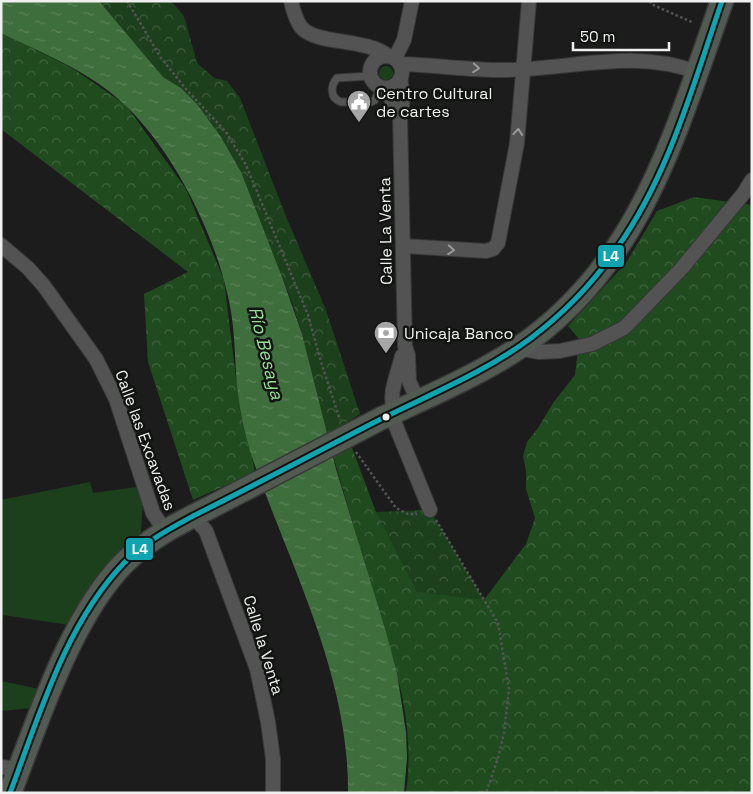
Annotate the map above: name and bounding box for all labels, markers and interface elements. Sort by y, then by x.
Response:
scale bar [573,20,669,52]
text: 50 m [580,27,615,46]
one-way arrow [472,62,480,73]
place label: Centro Cultural de cartes [376,83,492,122]
public building icon: Centro Cultural de cartes [346,89,372,123]
one-way arrow [512,128,523,136]
street label: Calle La Venta [374,177,397,285]
one-way arrow [448,244,456,255]
line badge: L4 [597,244,625,268]
text: L4 [603,247,619,265]
water label: Río Besaya [244,304,289,402]
bank icon: Unicaja Banco [373,320,399,354]
place label: Unicaja Banco [404,323,513,344]
street label: Calle las Excavadas [110,367,181,513]
unlabelled marker [381,412,391,422]
line badge: L4 [125,537,154,561]
text: L4 [132,540,148,558]
street label: Calle la Venta [238,593,289,697]

